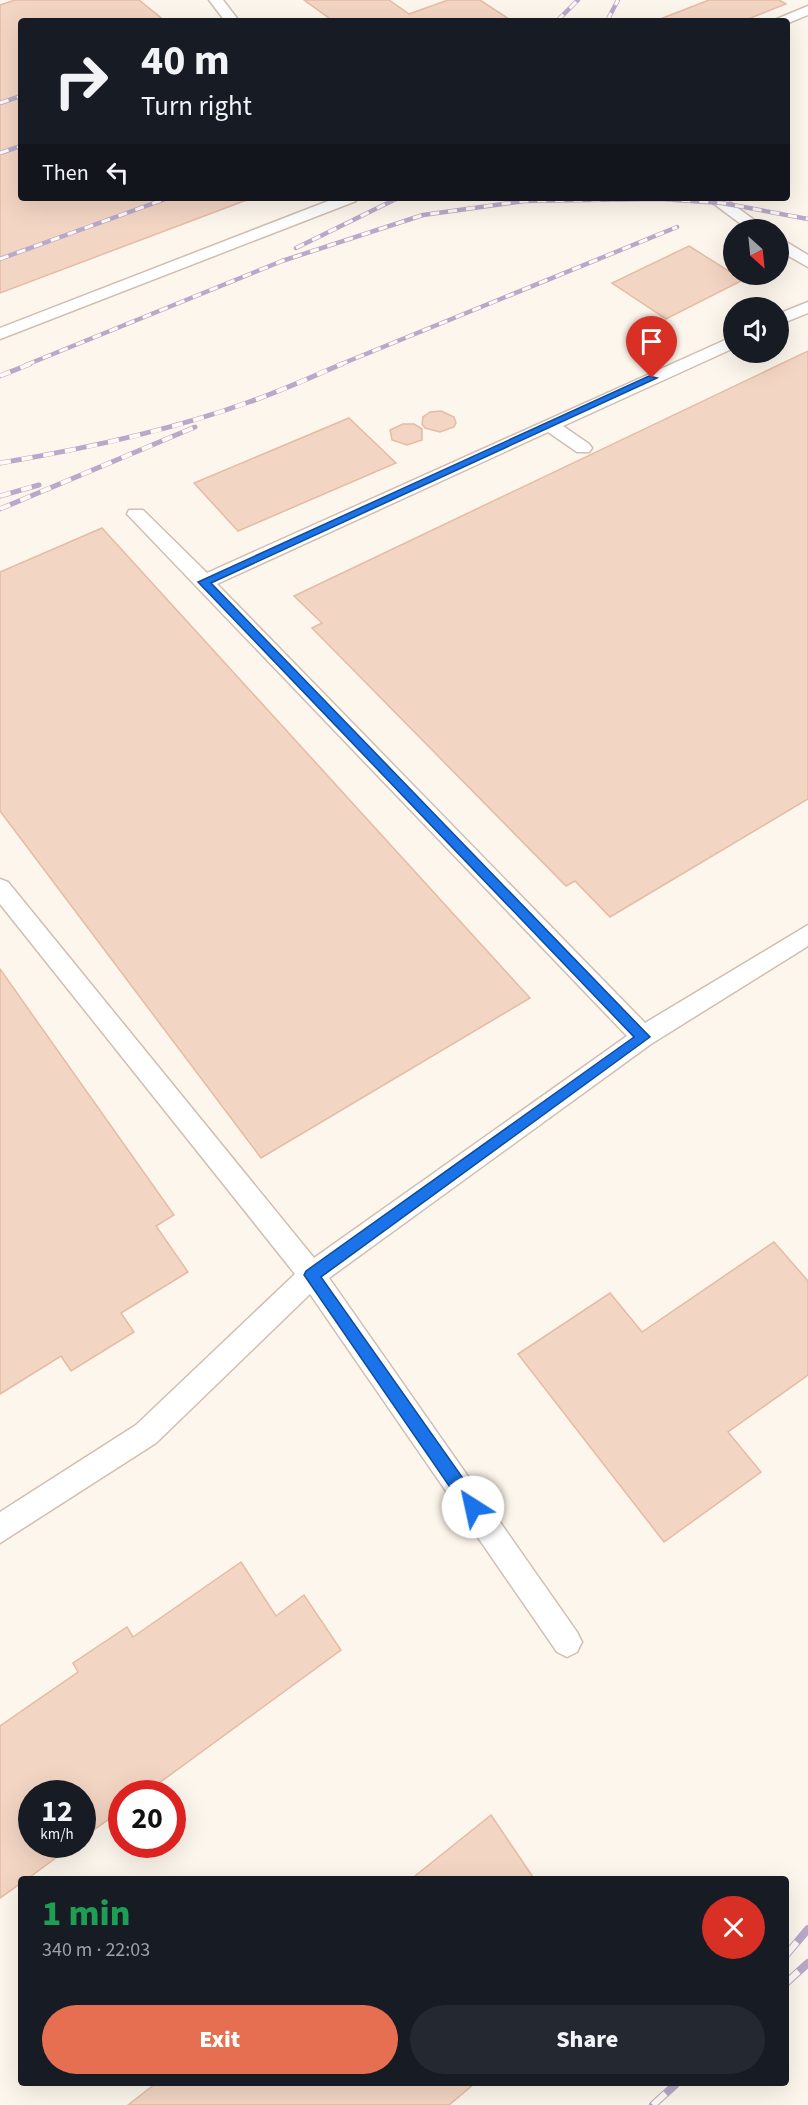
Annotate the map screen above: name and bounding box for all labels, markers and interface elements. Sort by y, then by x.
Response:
text: 40 m [141,31,230,91]
icon: right [42,42,120,120]
text: Turn right [141,87,252,126]
icon: left [101,156,134,189]
text: Then [42,157,89,189]
north arrow [723,219,789,285]
map controls [723,219,789,363]
button: sound [723,297,789,363]
pin [626,316,677,378]
icon: arrive [635,325,668,358]
position arrow [441,1475,505,1539]
speed limit sign: 20 [108,1780,186,1858]
text: 12 [41,1790,73,1833]
text: km/h [40,1824,74,1845]
text: 1 min [42,1888,130,1939]
button: close [702,1896,765,1959]
text: 340 m · 22:03 [42,1936,150,1964]
button: Exit [42,2005,398,2074]
button: Share [410,2005,765,2074]

